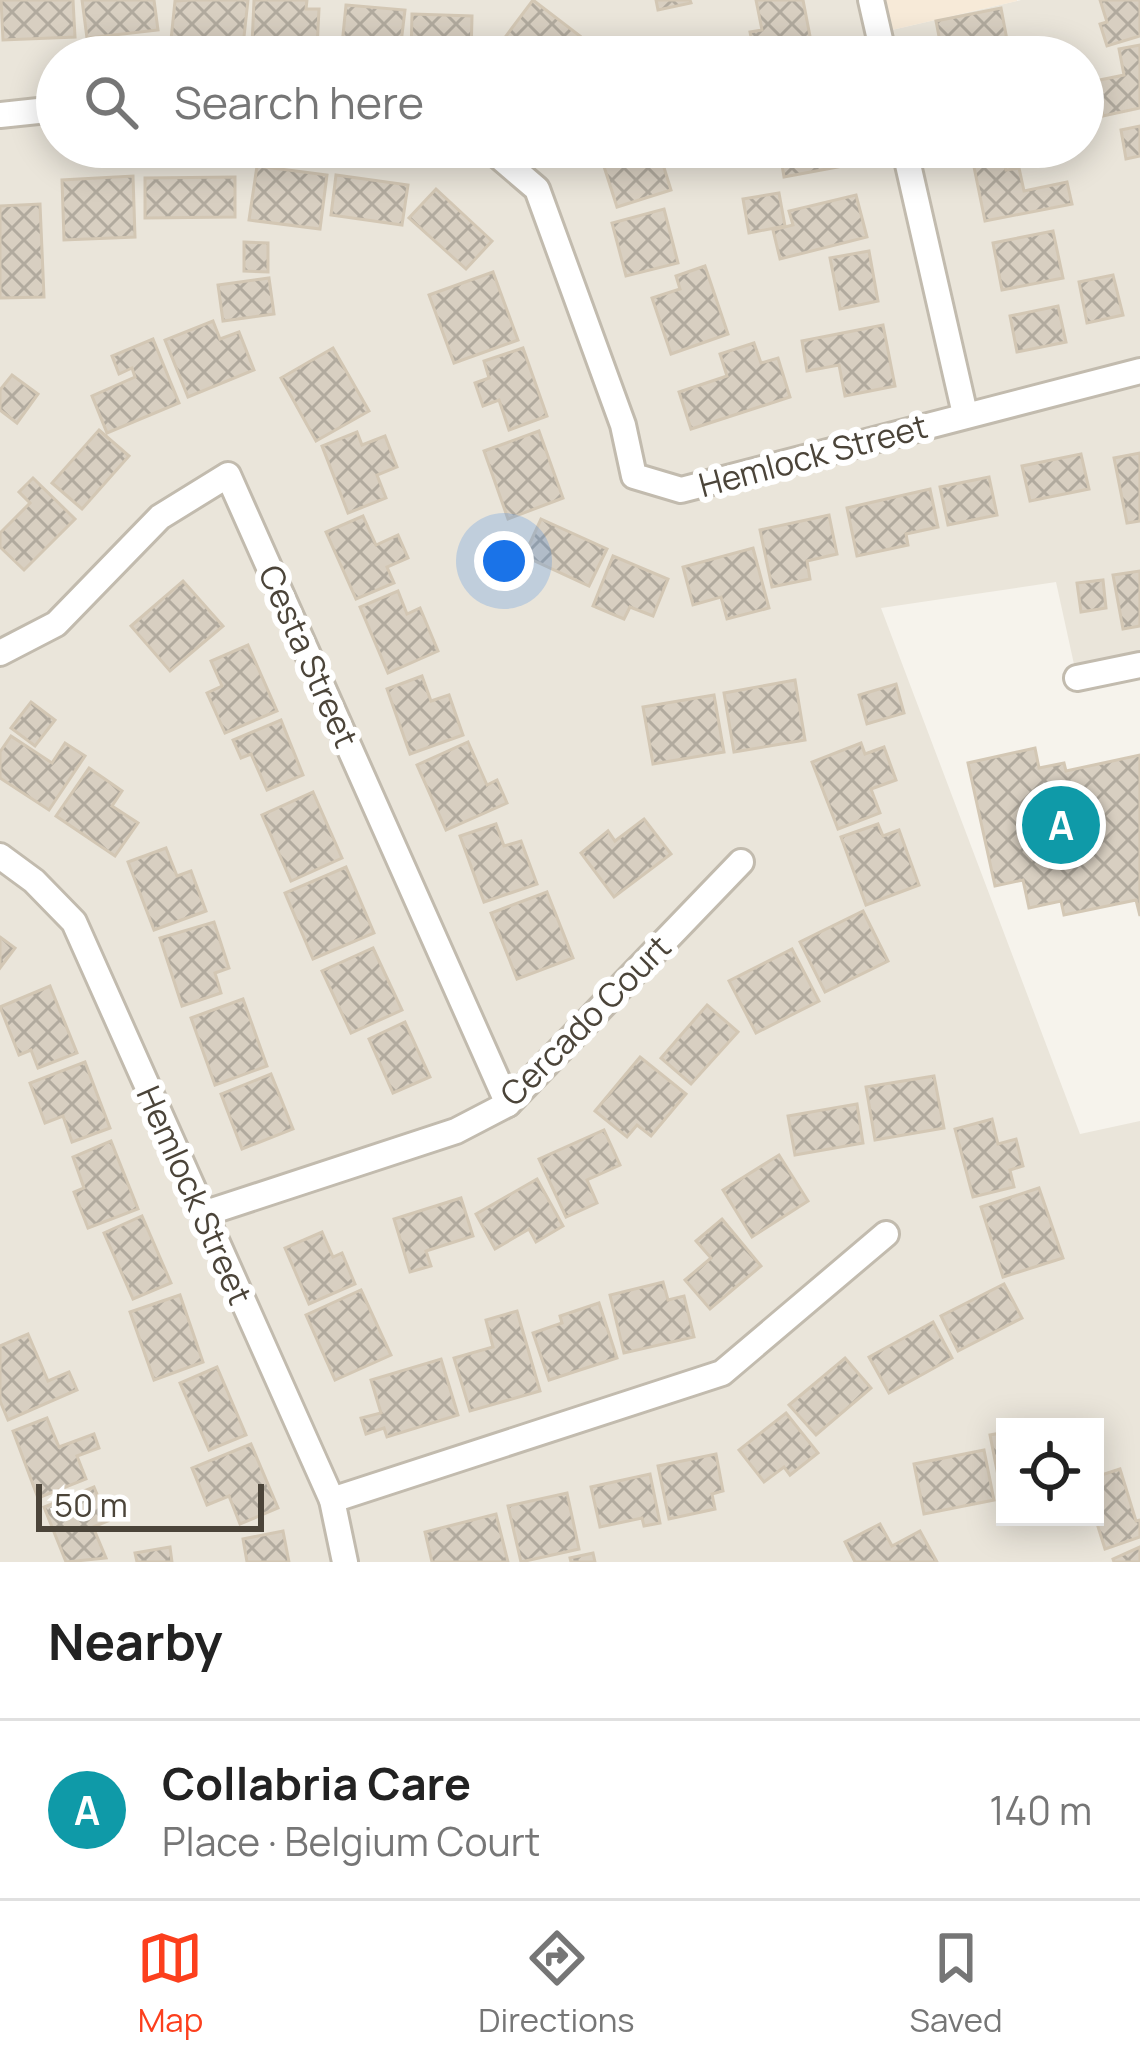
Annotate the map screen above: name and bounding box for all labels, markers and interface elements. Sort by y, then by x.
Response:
search box [36,36,1104,168]
icon: search [78,69,144,135]
text: Search here [174,71,424,133]
street label: Hemlock Street [694,403,932,507]
your location [474,531,534,591]
street label: Cesta Street [249,558,369,754]
pin: A [1022,780,1100,870]
street label: Cercado Court [490,925,680,1115]
street label: Hemlock Street [127,1079,263,1311]
map controls [996,1418,1104,1526]
button: locate [996,1418,1104,1526]
scale bar [36,1478,264,1531]
text: 50 m [54,1482,128,1527]
text: Nearby [48,1606,223,1675]
text: Collabria Care [162,1752,471,1814]
text: A [74,1783,100,1837]
text: 140 m [989,1783,1092,1837]
text: Place · Belgium Court [162,1814,540,1868]
tab: Map [137,1925,203,2042]
tab: Directions [478,1925,635,2042]
tab: Saved [910,1925,1003,2042]

